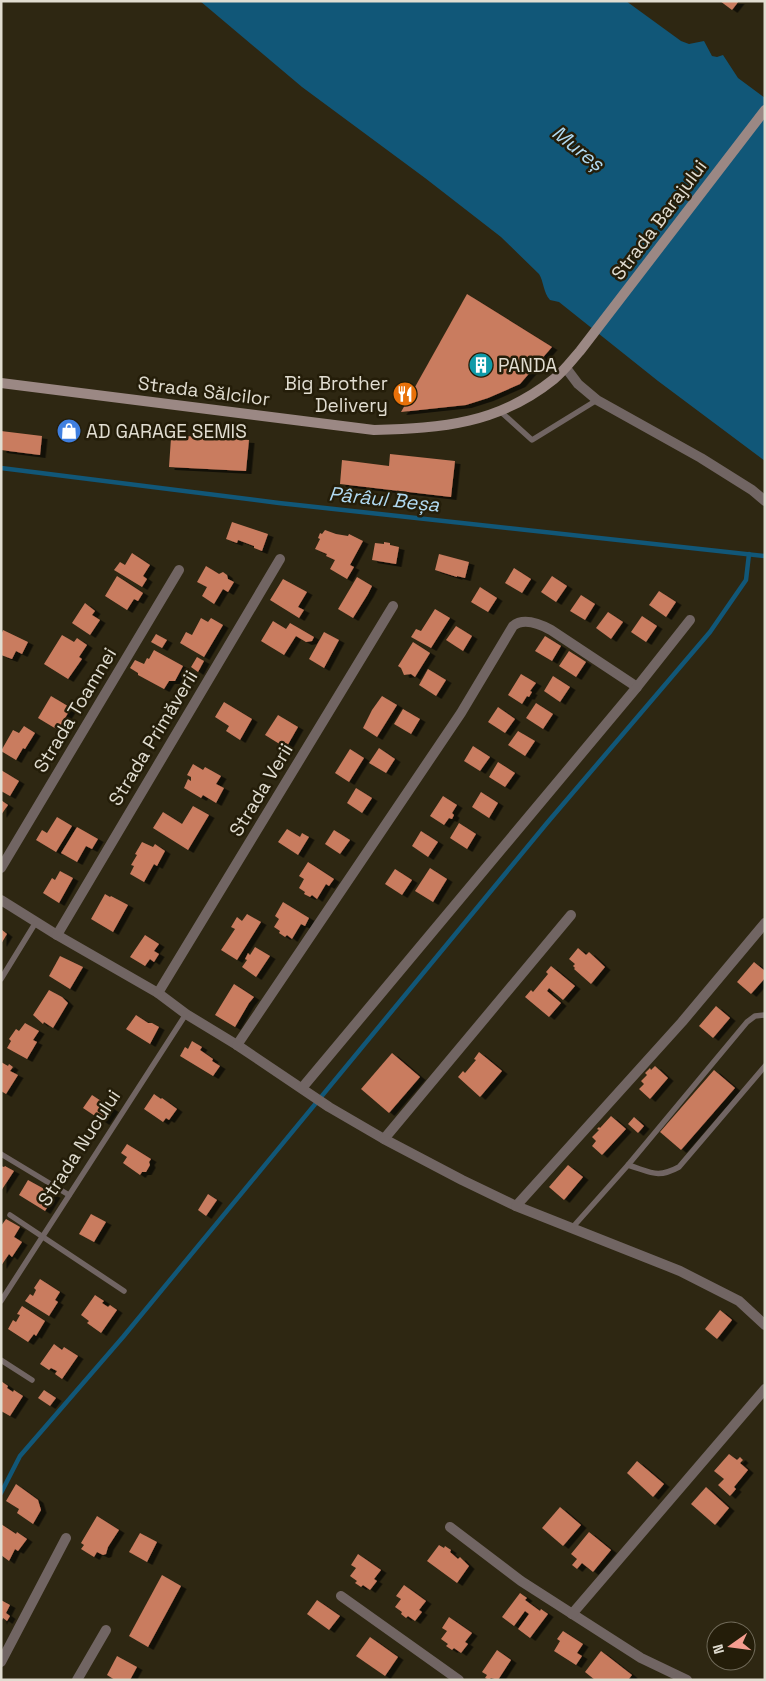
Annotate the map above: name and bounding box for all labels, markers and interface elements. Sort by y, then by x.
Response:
water label: Mureș [547,120,610,177]
street label: Strada Barajului [606,155,712,285]
building icon: PANDA [468,352,494,378]
place label: PANDA [498,353,557,378]
street label: Strada Sălcilor [137,371,271,411]
place label: Big Brother Delivery [284,371,388,418]
restaurant icon: Big Brother Delivery [392,381,418,407]
shop icon: AD GARAGE SEMIS [56,418,82,444]
place label: AD GARAGE SEMIS [86,419,247,444]
water label: Pârâul Beșa [327,480,441,518]
street label: Strada Toamnei [28,643,122,777]
street label: Strada Primăverii [103,666,203,810]
street label: Strada Verii [223,739,299,841]
street label: Strada Nucului [32,1085,126,1211]
north arrow [706,1621,756,1671]
text: N [709,1642,728,1656]

